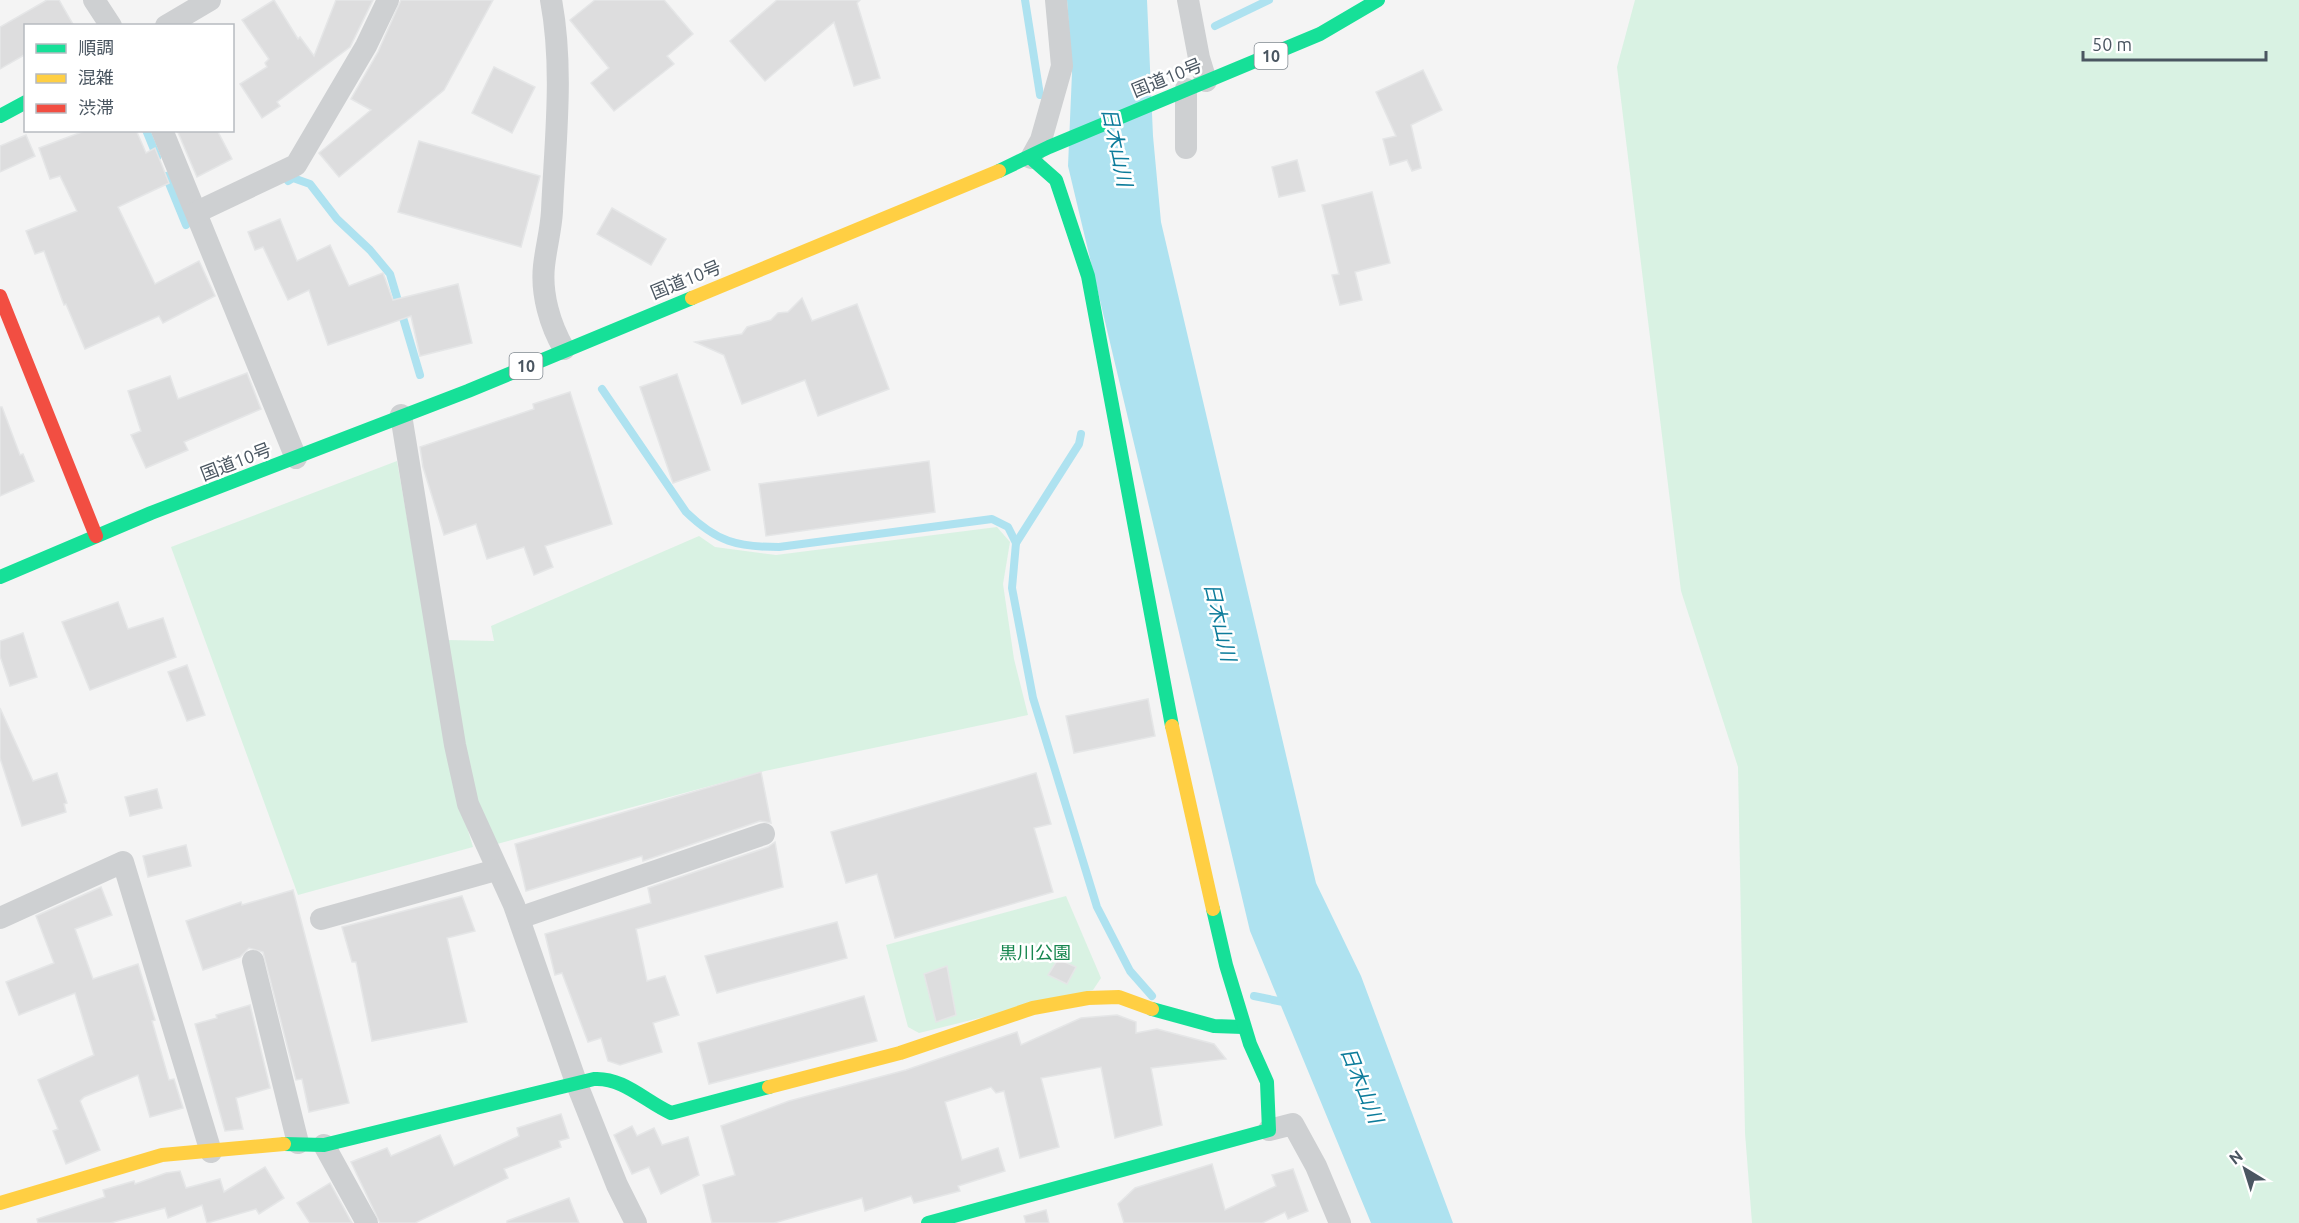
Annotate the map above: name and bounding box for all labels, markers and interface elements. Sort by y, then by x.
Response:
legend [24,24,234,132]
scale bar [2083,24,2266,62]
text: 50 m [2092,34,2132,54]
text: 順調 [78,37,114,57]
road number: 10 [1254,43,1288,69]
street label: 国道10号 [1128,54,1205,100]
text: 混雑 [78,67,114,87]
text: 渋滞 [78,97,114,117]
water label: 日木山川 [1098,105,1137,190]
street label: 国道10号 [647,256,724,302]
road number: 10 [510,353,542,379]
street label: 国道10号 [197,438,274,484]
water label: 日木山川 [1200,580,1241,665]
park label: 黒川公園 [999,942,1071,962]
water label: 日木山川 [1337,1043,1389,1128]
north arrow [2215,1139,2275,1199]
text: N [2226,1146,2246,1168]

